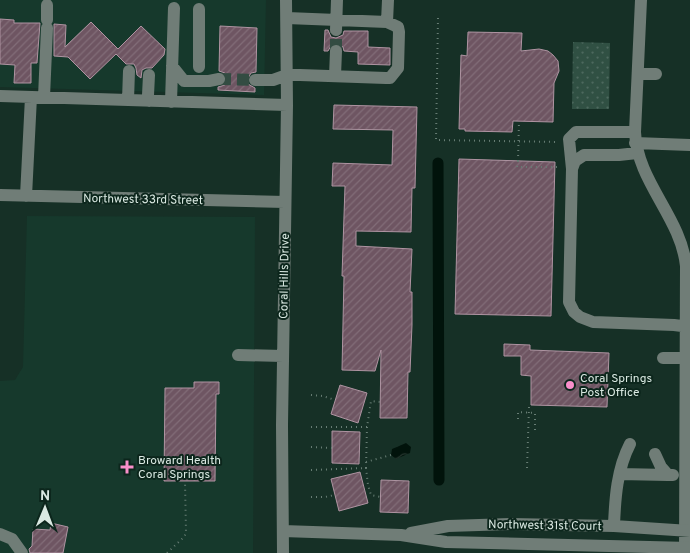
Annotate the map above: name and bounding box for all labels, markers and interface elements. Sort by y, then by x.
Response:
street label: Northwest 33rd Street [83,191,203,209]
street label: Coral Hills Drive [276,233,294,319]
place label: Coral Springs Post Office [580,371,652,401]
marker: Coral Springs Post Office [564,379,576,391]
place label: Broward Health Coral Springs [138,453,221,483]
marker: Broward Health Coral Springs [120,460,134,474]
north arrow [20,483,70,533]
text: N [40,488,50,505]
street label: Northwest 31st Court [488,517,602,535]

